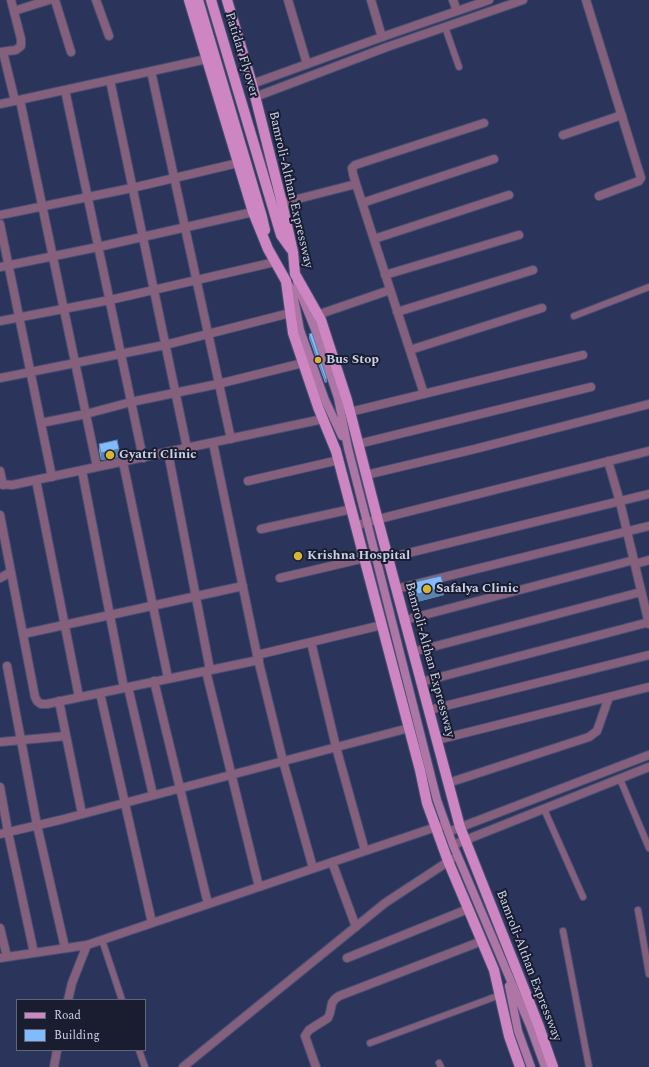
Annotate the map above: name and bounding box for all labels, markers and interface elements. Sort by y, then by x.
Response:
street label: Patidar Flyover [221,11,261,99]
street label: Bamroli-Althan Expressway [264,110,316,270]
place label: Bus Stop [326,352,379,368]
marker: Bus Stop [313,355,323,365]
place label: Gyatri Clinic [119,447,197,463]
marker: Gyatri Clinic [104,449,116,461]
place label: Krishna Hospital [307,548,410,564]
marker: Krishna Hospital [292,550,304,562]
street label: Bamroli-Althan Expressway [401,580,457,740]
place label: Safalya Clinic [436,581,518,597]
marker: Safalya Clinic [421,583,433,595]
street label: Bamroli-Althan Expressway [492,888,564,1044]
legend [16,999,146,1051]
text: Road [54,1006,81,1025]
text: Building [54,1026,100,1045]

